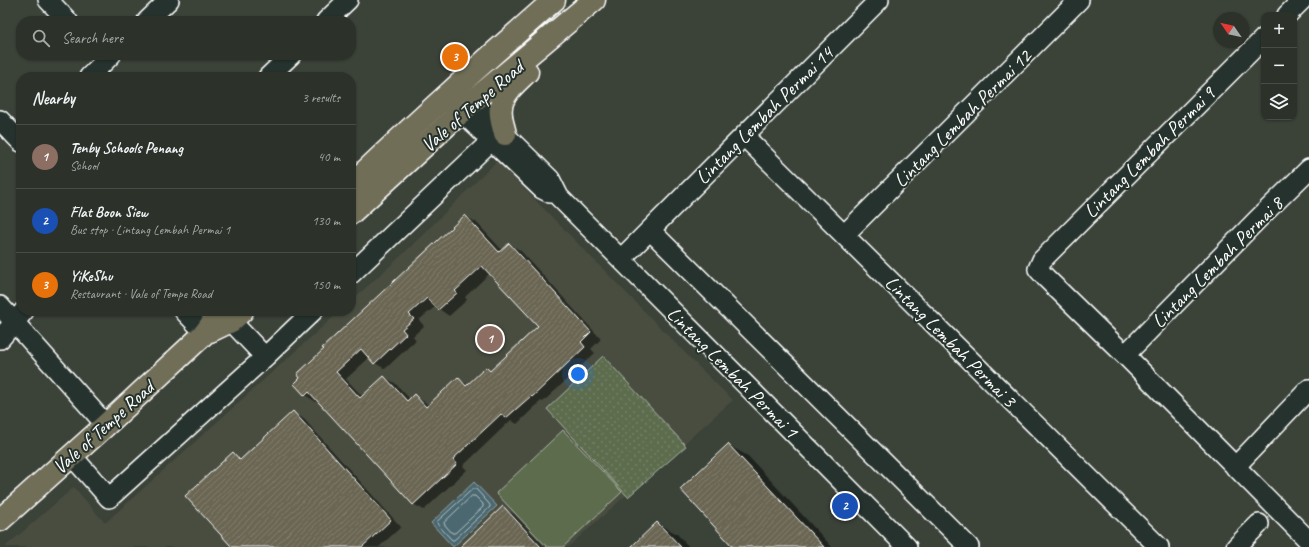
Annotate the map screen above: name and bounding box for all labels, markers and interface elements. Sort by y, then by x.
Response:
north arrow [1213,12,1249,48]
map controls [1261,12,1297,120]
button: + [1261,12,1297,48]
search box [16,16,356,60]
icon: search [30,27,52,49]
text: Search here [62,29,123,48]
street label: Lintang Lembah Permai 14 [690,40,840,190]
pin: 3 [442,42,468,72]
street label: Lintang Lembah Permai 12 [888,43,1038,193]
button: − [1261,48,1297,84]
street label: Vale of Tempe Road [416,53,531,158]
street label: Lintang Lembah Permai 9 [1078,80,1222,223]
button: layers [1261,84,1297,120]
text: Nearby [32,88,75,109]
text: 3 results [302,90,340,106]
text: Tenby Schools Penang [70,139,183,158]
text: 1 [42,149,48,165]
text: 40 m [318,149,340,165]
text: School [70,158,98,174]
street label: Lintang Lembah Permai 8 [1146,190,1290,333]
text: Flat Boon Siew [70,203,147,222]
text: 2 [42,213,48,229]
text: 130 m [312,213,340,229]
text: Bus stop · Lintang Lembah Permai 1 [70,222,230,238]
text: YiKeShu [70,267,112,286]
street label: Lintang Lembah Permai 3 [880,270,1023,414]
text: 3 [42,277,48,293]
text: 150 m [312,277,340,293]
text: Restaurant · Vale of Tempe Road [70,286,212,302]
street label: Lintang Lembah Permai 1 [662,301,804,444]
pin: 1 [477,324,503,354]
your location [568,364,588,384]
street label: Vale of Tempe Road [48,373,161,479]
pin: 2 [832,491,858,521]

